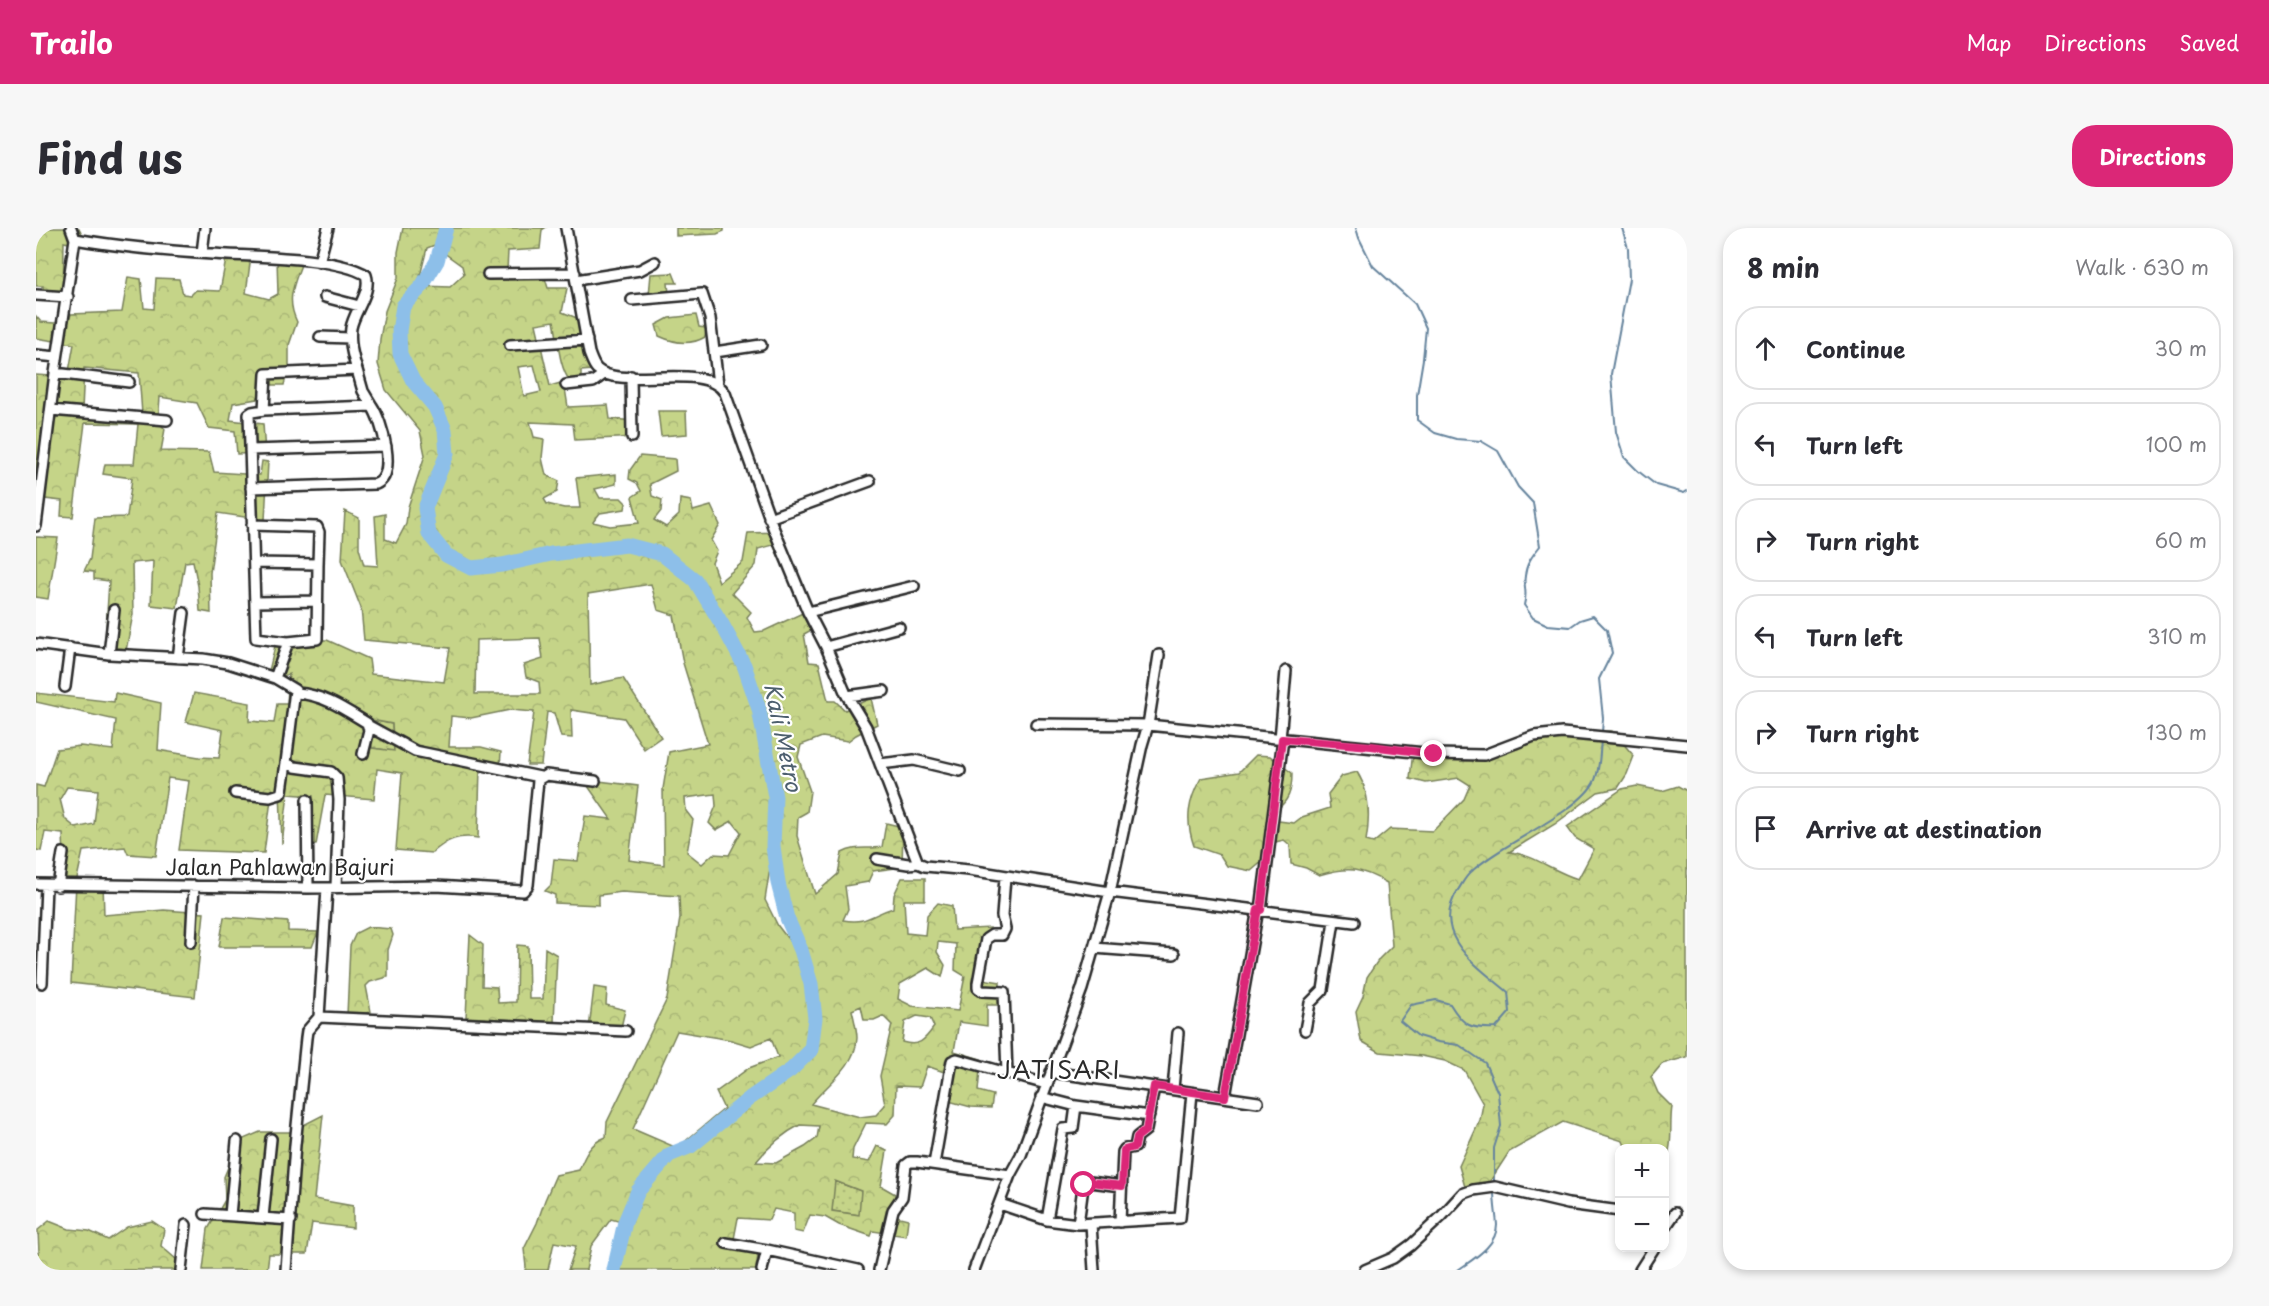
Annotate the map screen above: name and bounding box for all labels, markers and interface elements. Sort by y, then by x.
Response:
text: Trailo [30,21,113,64]
text: Map [1966,26,2011,58]
text: Directions [2044,26,2146,58]
text: Saved [2179,26,2239,58]
text: Find us [36,125,183,188]
button: Directions [2072,125,2233,187]
text: 8 min [1747,248,1820,287]
text: Walk · 630 m [2075,252,2209,282]
icon: ahead [1749,332,1782,365]
text: Continue [1806,332,1905,365]
text: 30 m [2154,333,2207,363]
icon: left [1749,428,1782,461]
text: Turn left [1806,428,1903,461]
text: 100 m [2146,429,2207,459]
icon: right [1749,524,1782,557]
text: Turn right [1806,524,1919,557]
text: 60 m [2155,525,2207,555]
icon: left [1749,620,1782,653]
text: Turn left [1806,620,1903,653]
text: 310 m [2147,621,2207,651]
water label: Kali Metro [757,679,812,795]
icon: right [1749,716,1782,749]
text: Turn right [1806,716,1919,749]
text: 130 m [2147,717,2207,747]
route end [1420,740,1446,766]
icon: arrive [1749,812,1782,845]
text: Arrive at destination [1806,812,2042,845]
street label: Jalan Pahlawan Bajuri [165,850,395,882]
district label: JATISARI [997,1051,1121,1087]
map controls [1615,1144,1669,1252]
button: + [1615,1144,1669,1198]
route start [1070,1171,1096,1197]
button: − [1615,1198,1669,1252]

